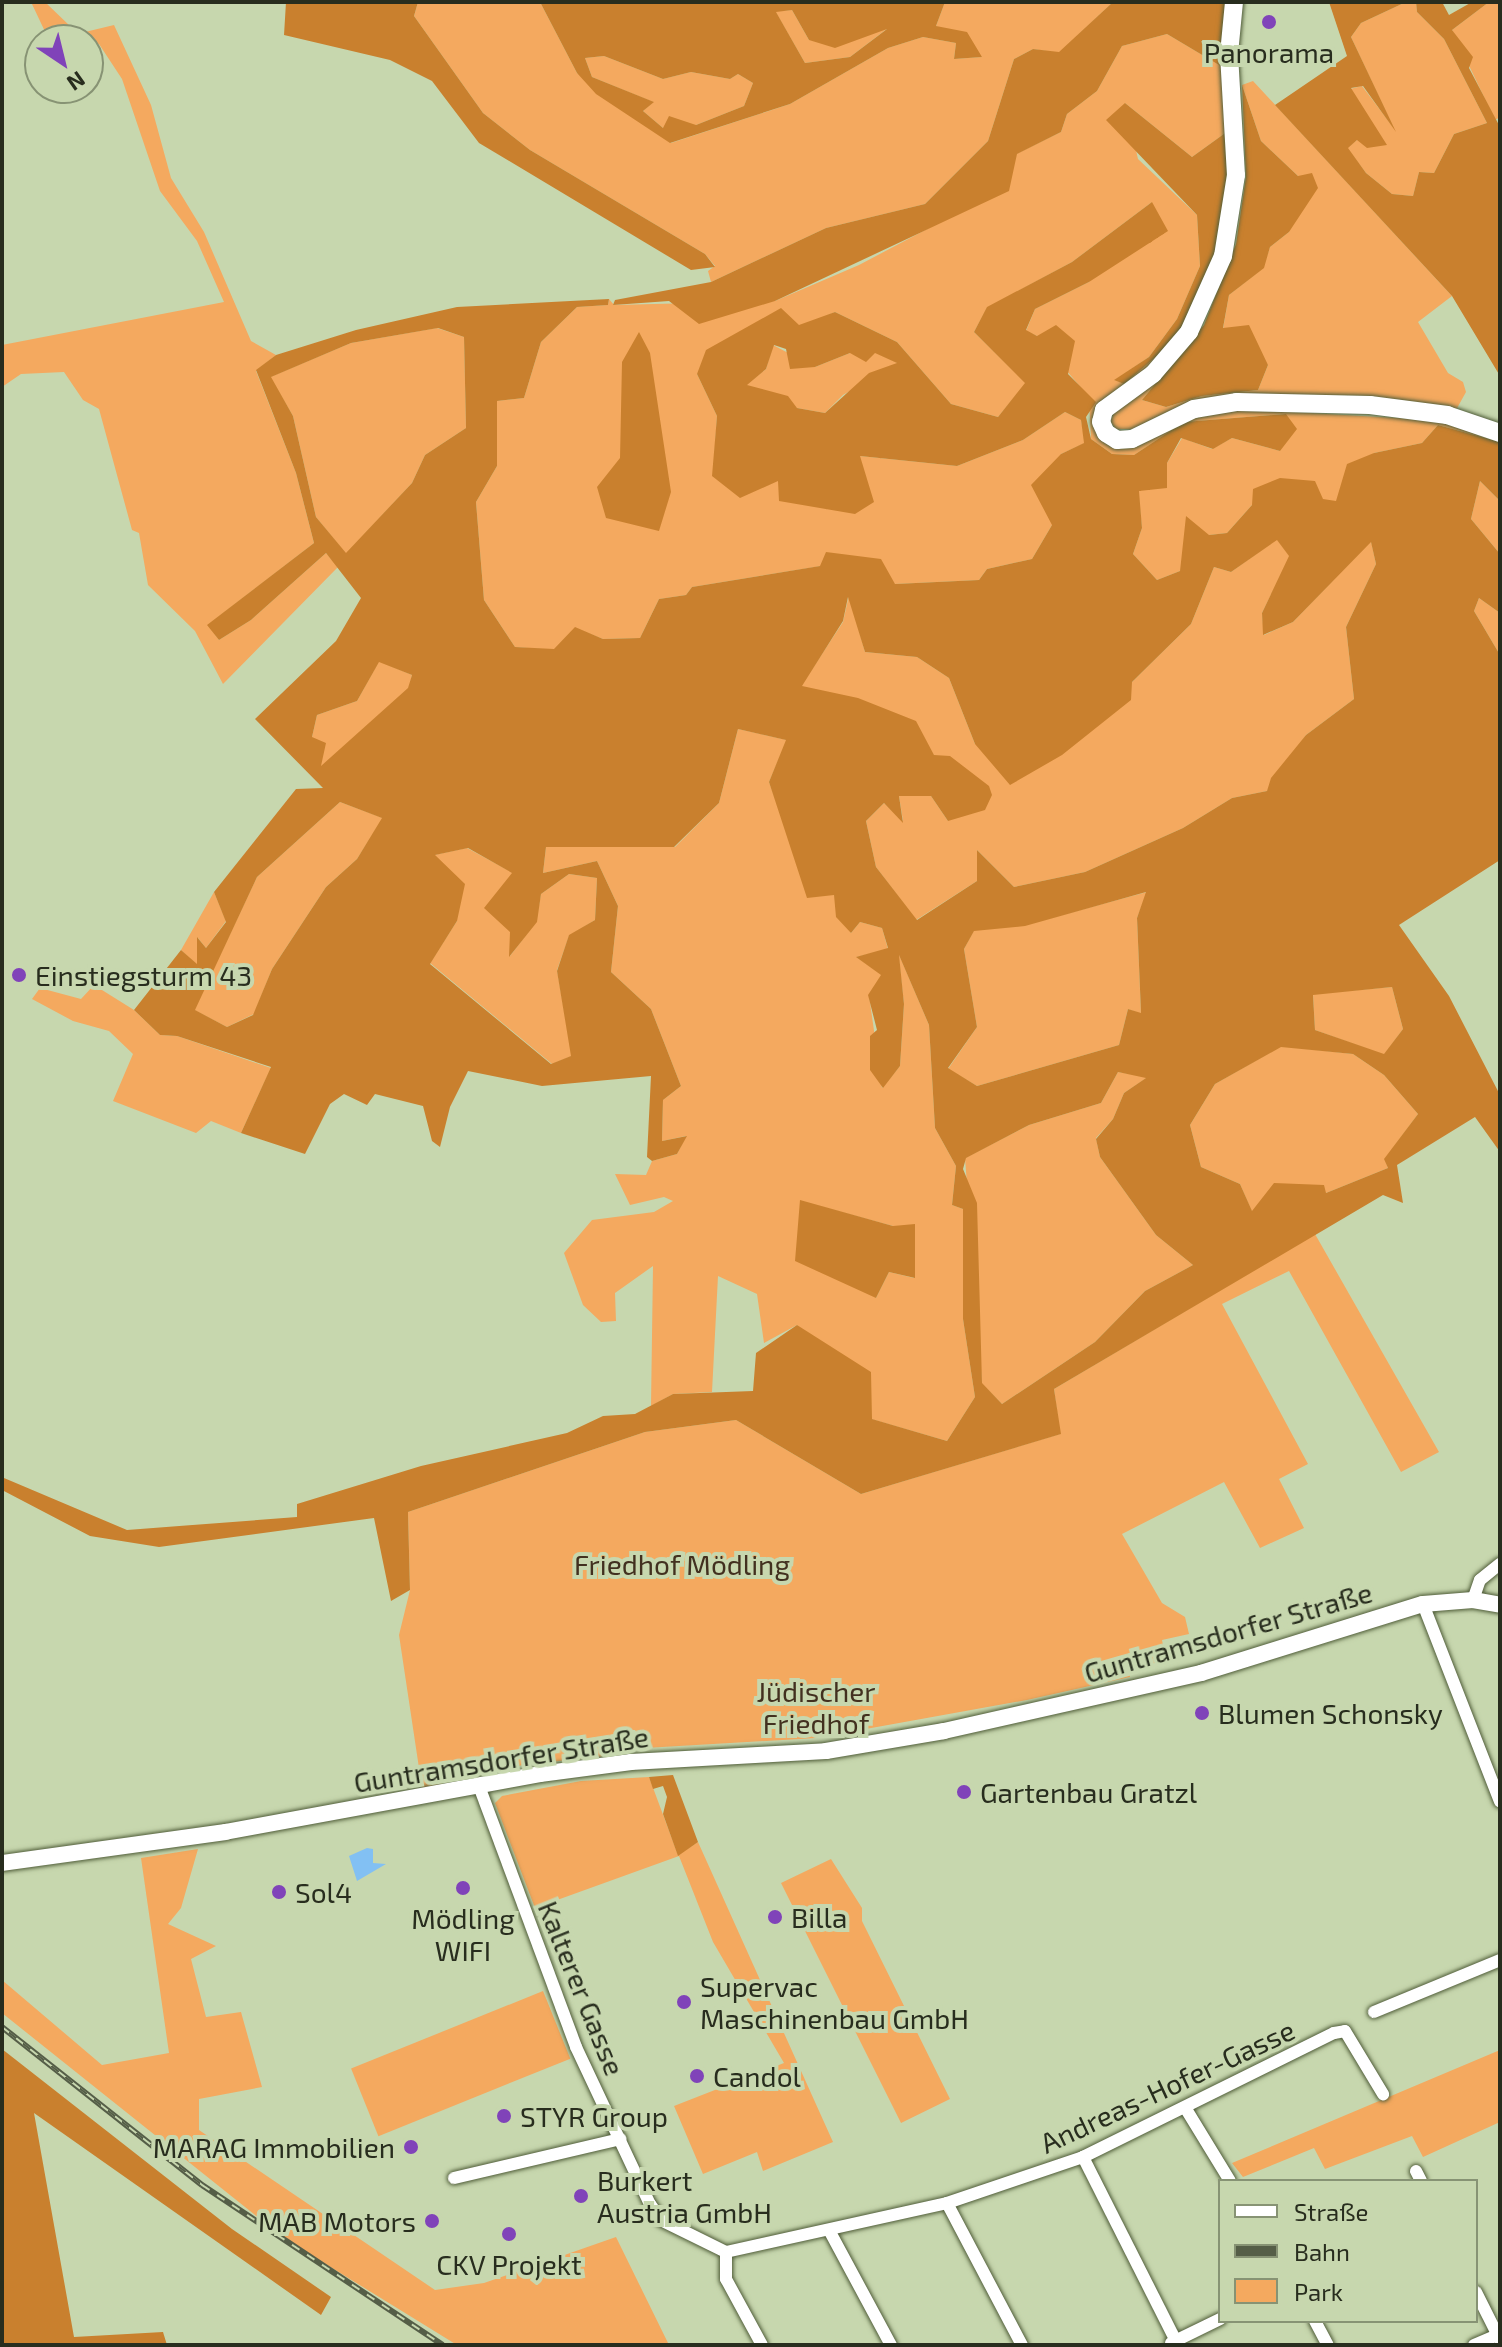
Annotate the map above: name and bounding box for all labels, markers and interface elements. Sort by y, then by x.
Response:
marker: Panorama [1260,13,1278,31]
north arrow [24,24,104,104]
place label: Panorama [1204,35,1334,69]
text: N [63,67,91,97]
place label: Einstiegsturm 43 [35,958,252,992]
marker: Einstiegsturm 43 [10,966,28,984]
park label: Friedhof Mödling [574,1547,790,1581]
street label: Guntramsdorfer Straße [1080,1575,1376,1689]
park label: Jüdischer Friedhof [757,1674,875,1740]
place label: Blumen Schonsky [1218,1696,1443,1730]
marker: Blumen Schonsky [1193,1704,1211,1722]
street label: Guntramsdorfer Straße [351,1719,651,1799]
place label: Gartenbau Gratzl [980,1775,1197,1809]
marker: Gartenbau Gratzl [955,1783,973,1801]
place label: Sol4 [295,1875,352,1909]
marker: Mödling WIFI [454,1879,472,1897]
marker: Sol4 [270,1883,288,1901]
street label: Kalterer Gasse [532,1896,632,2080]
place label: Billa [791,1900,847,1934]
place label: Mödling WIFI [411,1901,515,1967]
marker: Billa [766,1908,784,1926]
place label: Supervac Maschinenbau GmbH [700,1969,969,2035]
marker: Supervac Maschinenbau GmbH [675,1993,693,2011]
street label: Andreas-Hofer-Gasse [1034,2012,1300,2160]
place label: Candol [713,2059,801,2093]
marker: Candol [688,2067,706,2085]
place label: STYR Group [520,2099,668,2133]
marker: STYR Group [495,2107,513,2125]
place label: MARAG Immobilien [153,2130,395,2164]
marker: MARAG Immobilien [402,2138,420,2156]
place label: Burkert Austria GmbH [597,2163,772,2229]
legend [1218,2179,1478,2323]
marker: Burkert Austria GmbH [572,2187,590,2205]
text: Straße [1294,2197,1368,2226]
place label: MAB Motors [258,2204,416,2238]
marker: MAB Motors [423,2212,441,2230]
marker: CKV Projekt [500,2225,518,2243]
text: Bahn [1294,2237,1350,2266]
place label: CKV Projekt [436,2247,582,2281]
text: Park [1294,2277,1343,2306]

